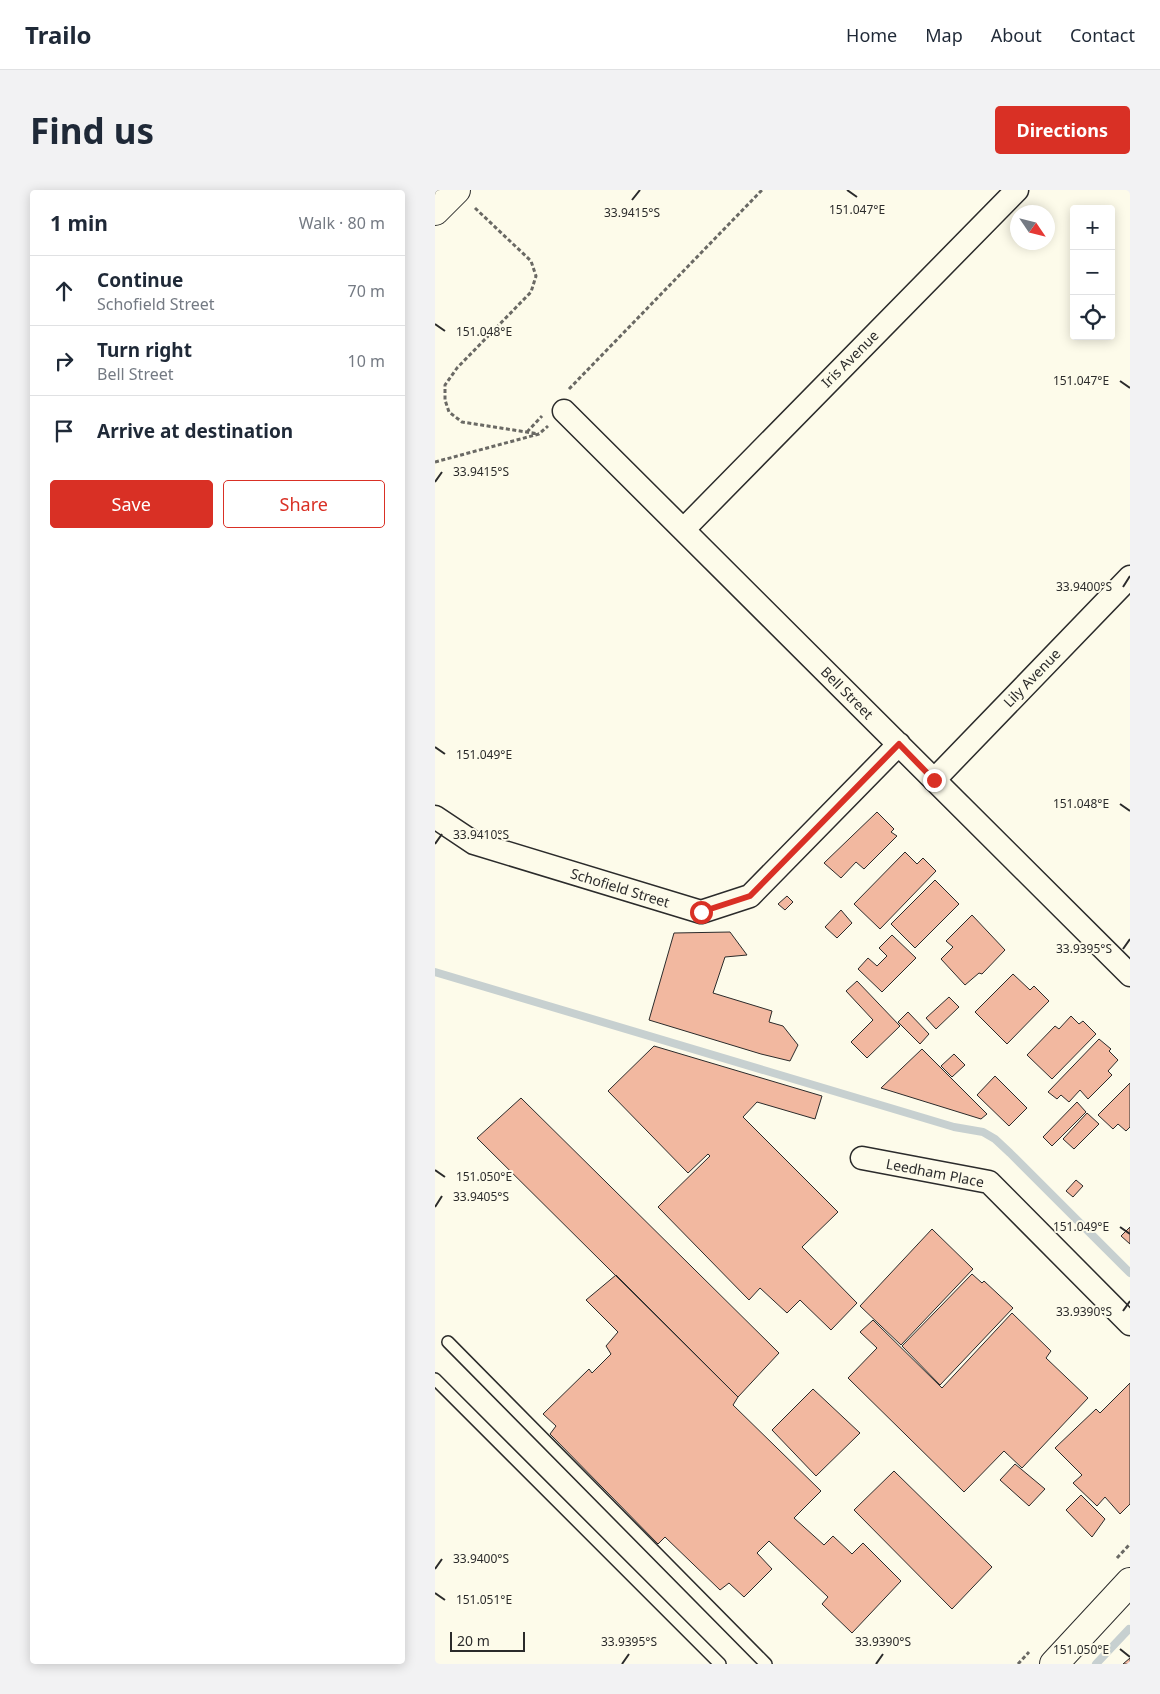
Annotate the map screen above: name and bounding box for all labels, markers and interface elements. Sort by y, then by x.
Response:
text: Trailo [25,18,92,51]
text: Home [846,23,897,47]
text: Map [925,23,963,47]
text: About [991,23,1042,47]
text: Contact [1070,23,1135,47]
button: Directions [995,106,1130,154]
text: Find us [30,107,154,154]
text: 151.047°E [829,201,885,218]
text: 33.9415°S [604,204,660,221]
north arrow [1010,205,1055,250]
map controls [1070,205,1115,340]
button: + [1070,205,1115,250]
text: 1 min [50,209,108,237]
text: Walk · 80 m [299,212,385,234]
button: − [1070,250,1115,295]
text: Continue [97,267,183,293]
icon: ahead [50,277,78,305]
text: 70 m [348,280,385,302]
text: Schofield Street [97,293,215,315]
button: locate [1070,295,1115,340]
text: 151.048°E [456,323,512,340]
street label: Iris Avenue [817,326,882,391]
text: Turn right [97,337,192,363]
icon: right [50,347,78,375]
text: 10 m [348,350,385,372]
text: Bell Street [97,363,174,385]
text: 151.047°E [1053,372,1109,389]
icon: arrive [50,417,78,445]
text: Arrive at destination [97,418,293,444]
text: 33.9415°S [453,463,509,480]
button: Save [50,480,213,528]
button: Share [223,480,385,528]
text: 33.9400°S [1056,578,1112,595]
street label: Lily Avenue [999,644,1064,711]
street label: Bell Street [817,662,878,723]
text: 151.049°E [456,746,512,763]
route end [923,769,946,792]
text: 151.048°E [1053,795,1109,812]
text: 33.9410°S [453,826,509,843]
street label: Schofield Street [568,863,672,912]
route start [690,901,713,924]
text: 33.9395°S [1056,940,1112,957]
street label: Leedham Place [884,1154,986,1191]
text: 151.050°E [456,1168,512,1185]
text: 33.9405°S [453,1188,509,1205]
text: 151.049°E [1053,1218,1109,1235]
text: 33.9390°S [1056,1303,1112,1320]
text: 33.9400°S [453,1550,509,1567]
text: 151.051°E [456,1591,512,1608]
scale bar [450,1629,525,1652]
text: 20 m [457,1631,490,1650]
text: 33.9395°S [601,1633,657,1650]
text: 33.9390°S [855,1633,911,1650]
text: 151.050°E [1053,1641,1109,1658]

